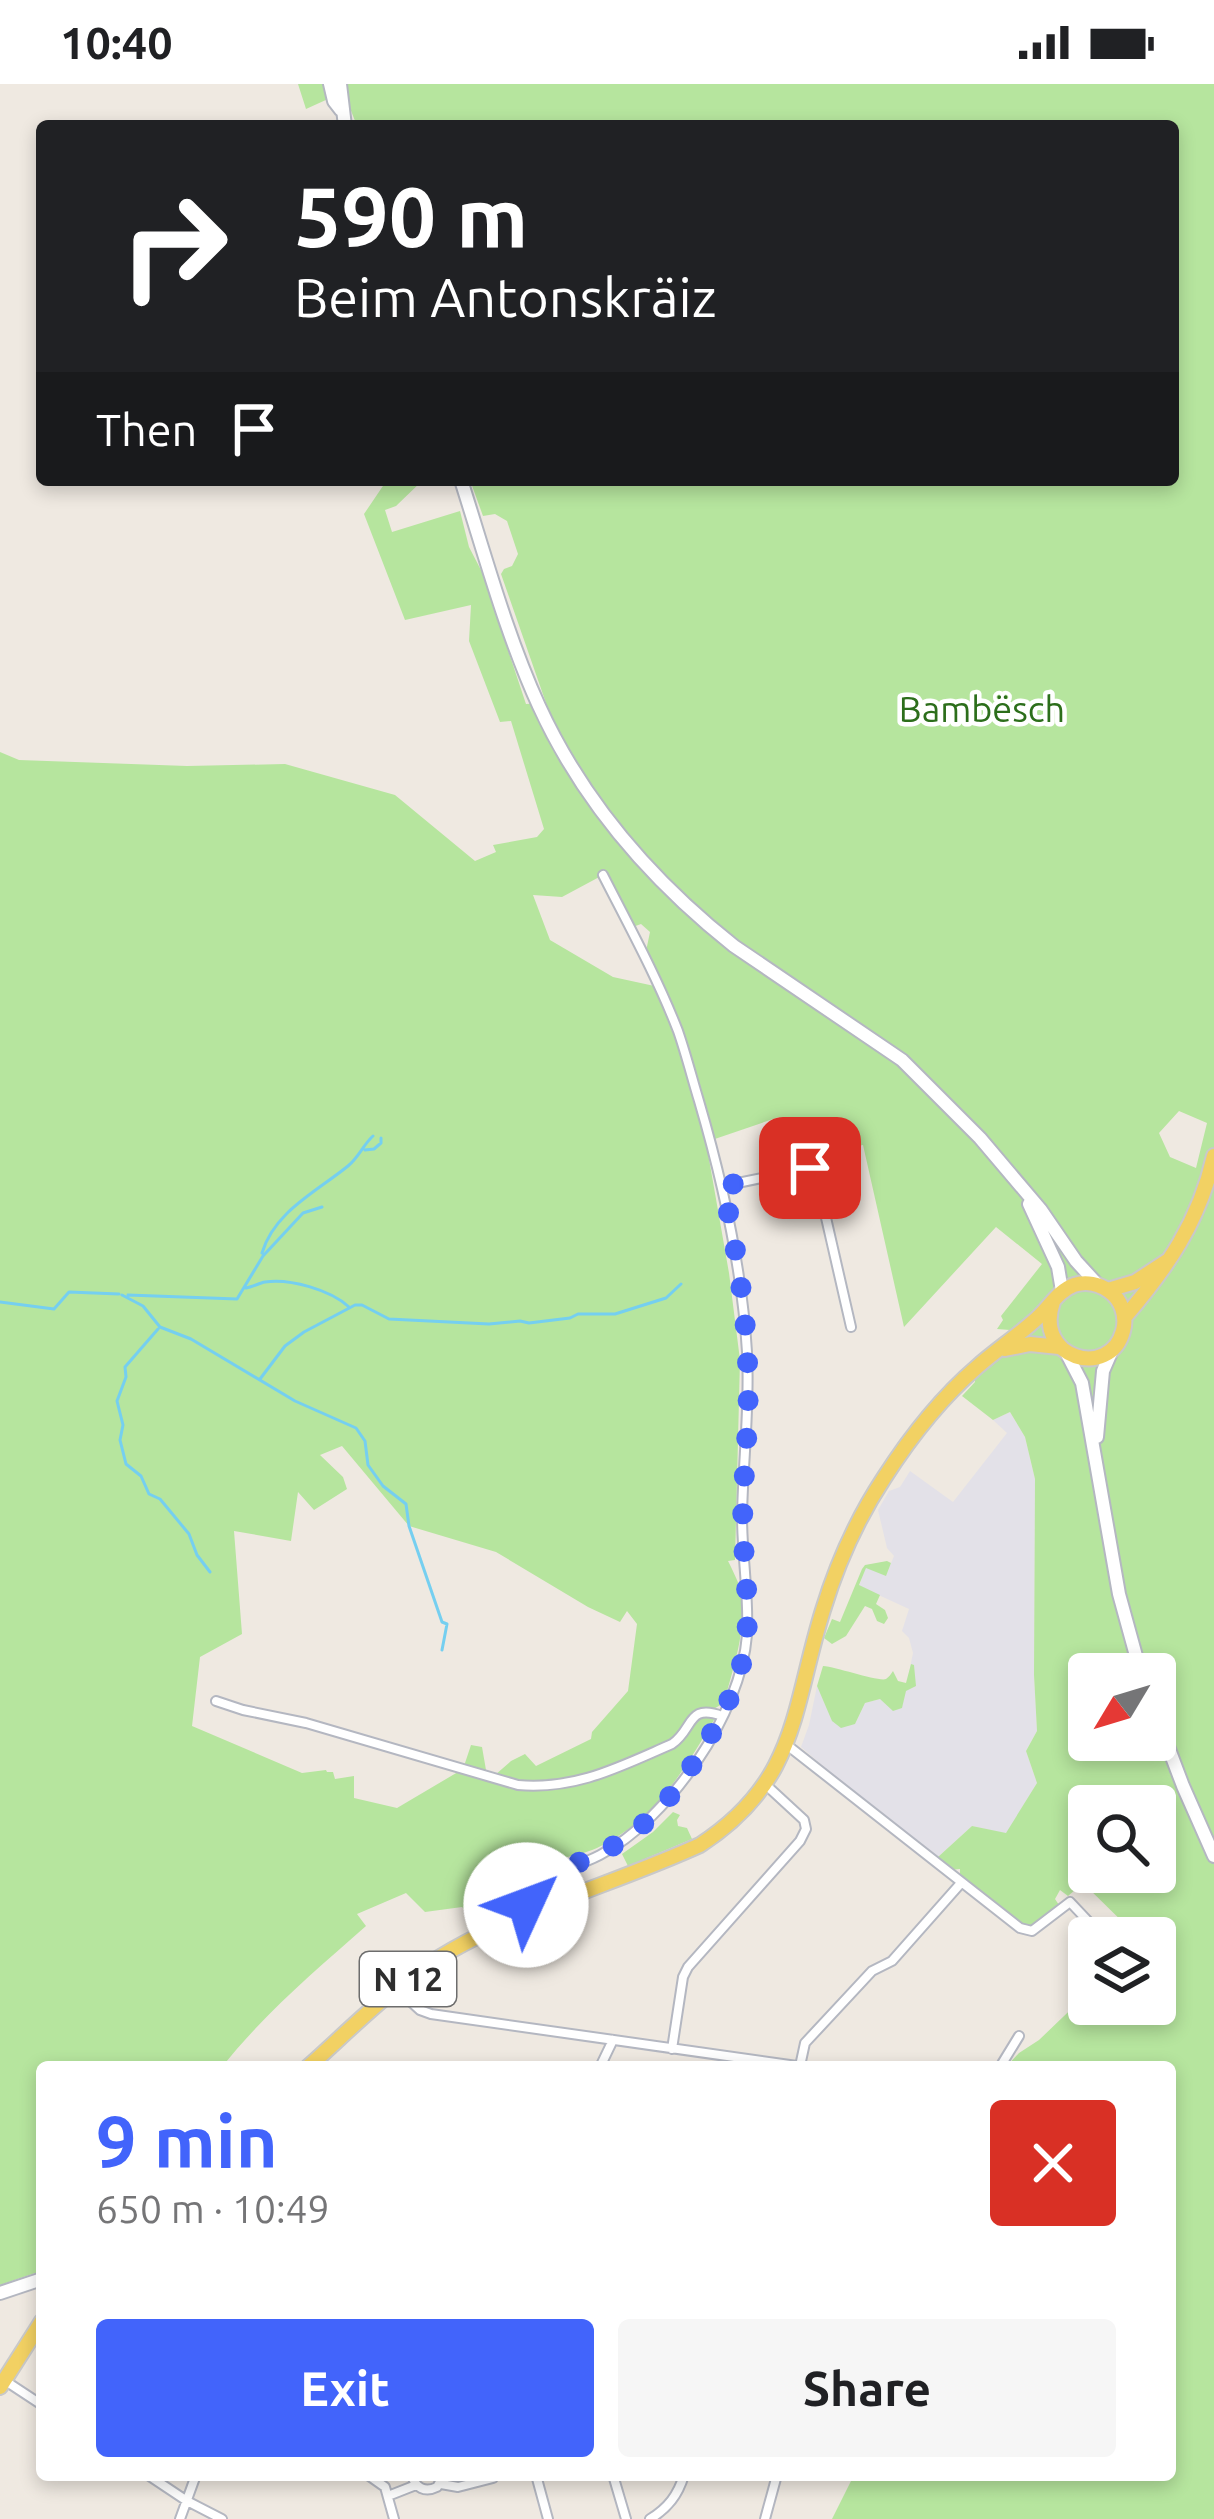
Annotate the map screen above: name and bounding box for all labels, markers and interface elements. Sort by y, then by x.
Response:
text: 10:40 [60,17,173,68]
icon: right [96,168,252,324]
text: 590 m [294,169,528,263]
text: Beim Antonskräiz [294,267,717,327]
icon: arrive [221,396,287,462]
text: Then [96,404,197,455]
park label: Bambësch [899,688,1065,729]
pin [759,1117,861,1219]
icon: arrive [777,1135,843,1201]
north arrow [1068,1653,1176,1761]
map controls [1068,1653,1176,2025]
button: search [1068,1785,1176,1893]
position arrow [463,1842,589,1968]
button: layers [1068,1917,1176,2025]
road number: N 12 [360,1952,456,2006]
button: close [990,2100,1116,2226]
text: 9 min [96,2101,278,2182]
text: 650 m · 10:49 [96,2187,330,2230]
button: Exit [96,2319,594,2457]
button: Share [618,2319,1116,2457]

